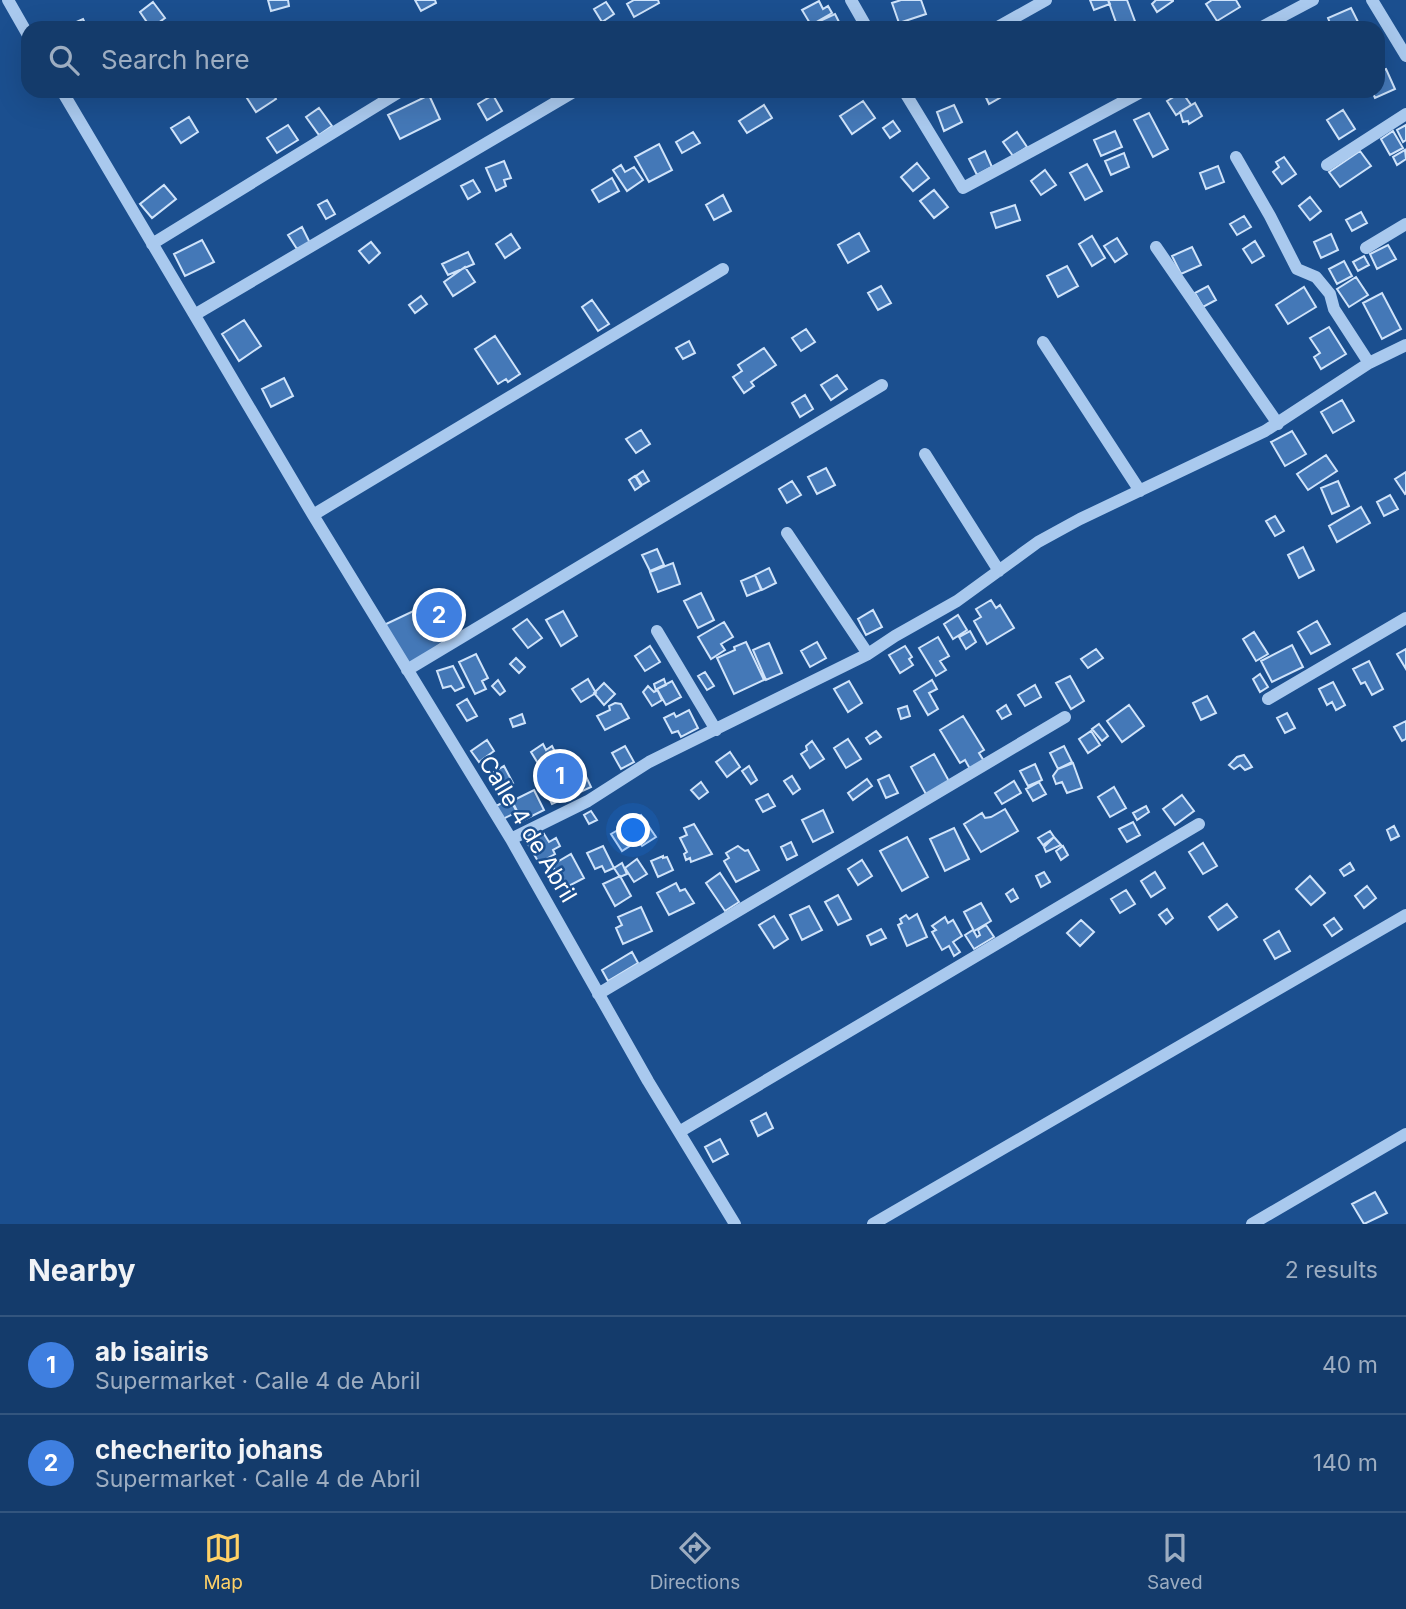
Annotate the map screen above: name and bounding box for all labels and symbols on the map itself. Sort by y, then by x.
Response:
pin: 2 [416,589,462,641]
pin: 1 [537,750,583,802]
street label: Calle 4 de Abril [473,751,583,907]
your location [616,813,650,847]

